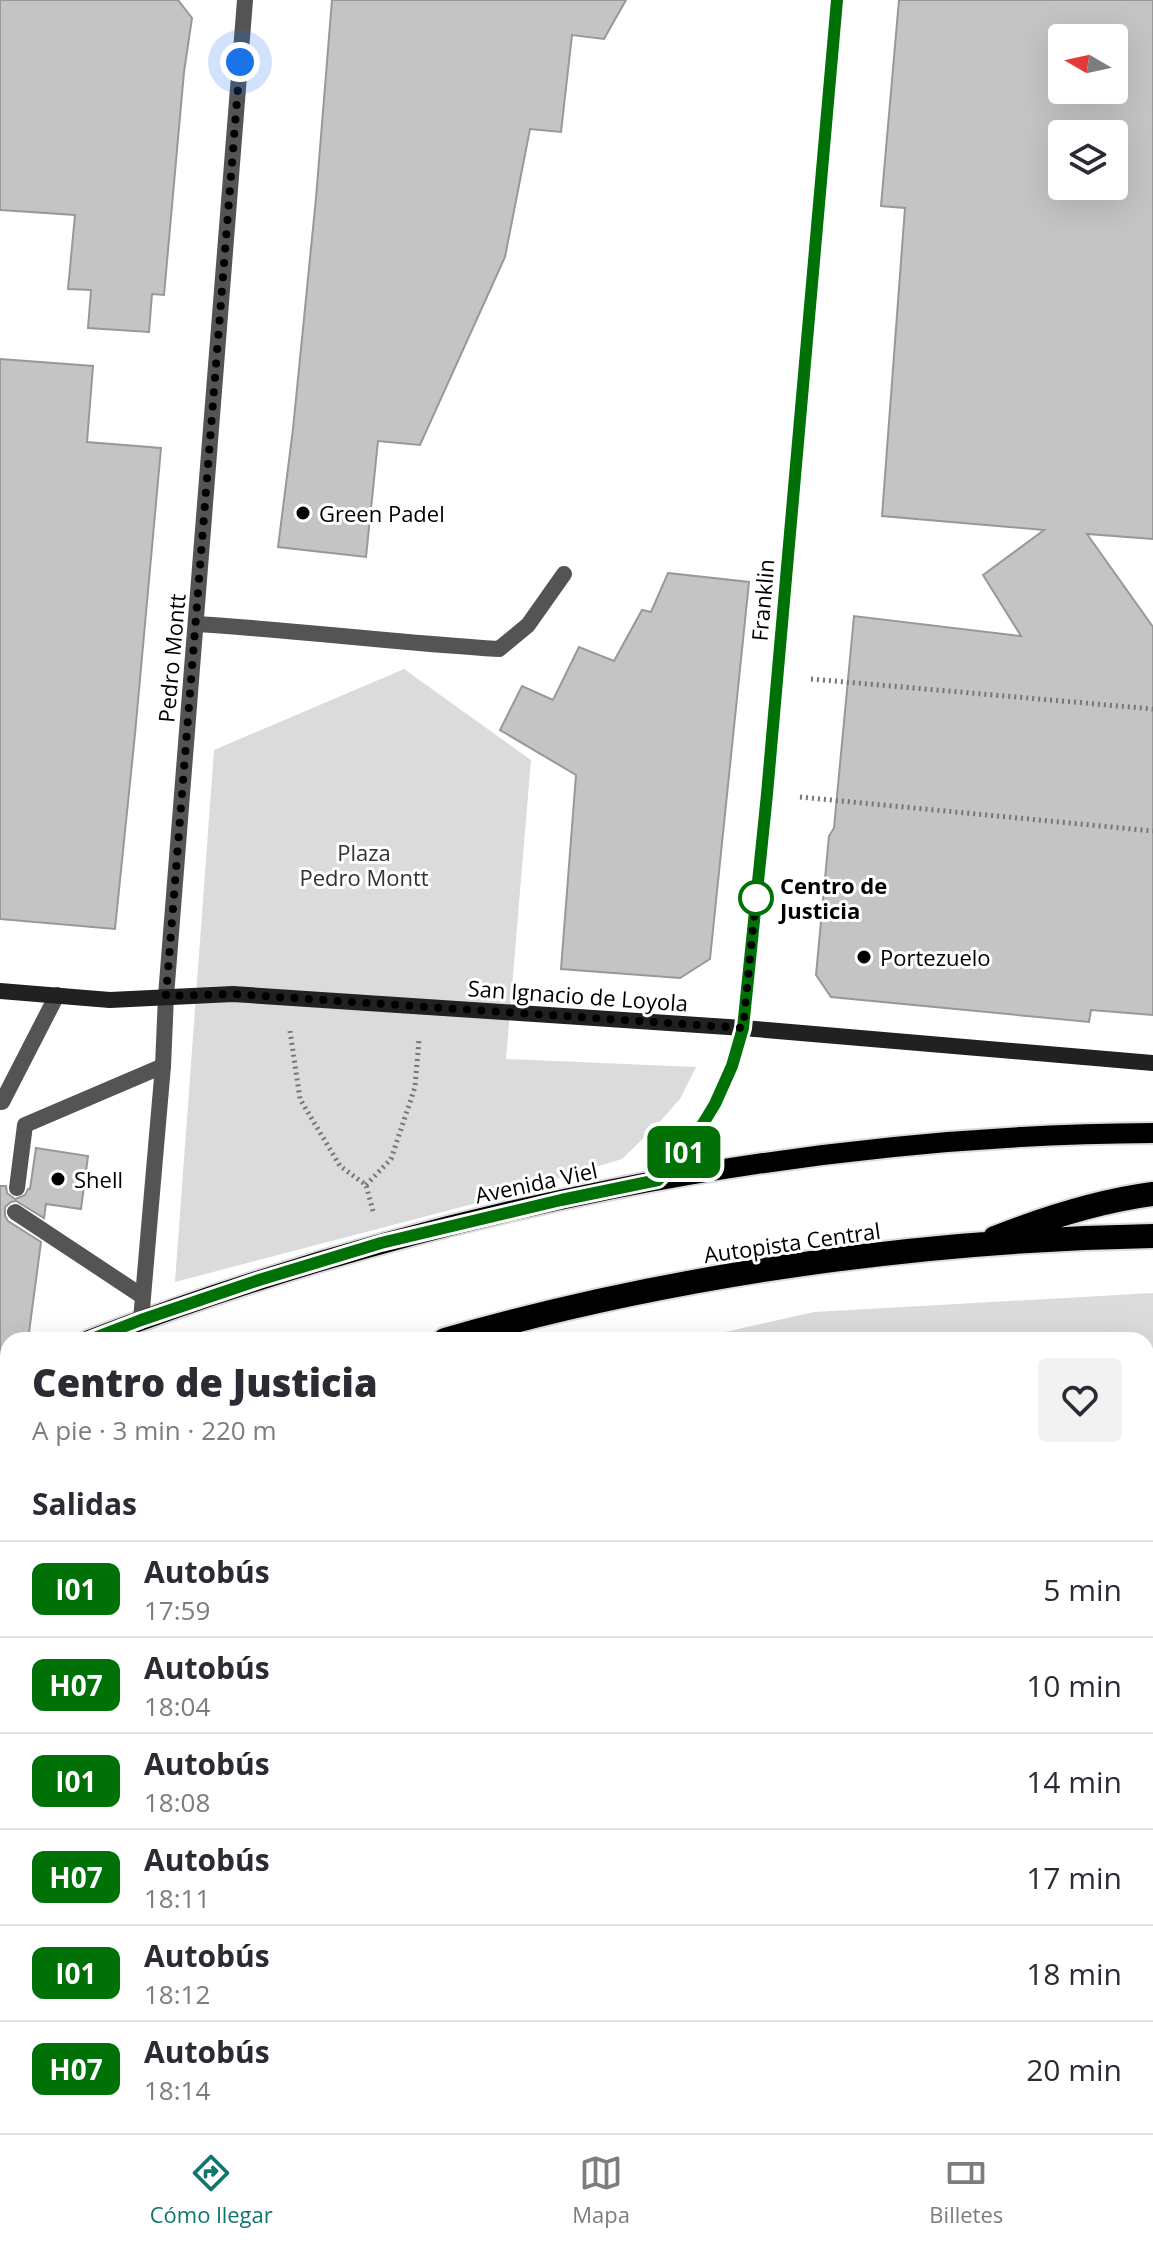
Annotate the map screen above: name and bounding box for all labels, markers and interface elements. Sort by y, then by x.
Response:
north arrow [1048,24,1128,104]
map controls [1048,24,1128,200]
your location [220,42,260,82]
button: layers [1048,120,1128,200]
place label: Green Padel [319,498,445,528]
marker: Green Padel [294,504,312,522]
street label: Franklin [743,558,781,642]
street label: Pedro Montt [150,592,192,724]
park label: Plaza Pedro Montt [299,837,429,892]
place label: Centro de Justicia [778,870,887,925]
marker: Centro de Justicia [739,881,773,915]
place label: Portezuelo [880,942,991,972]
marker: Portezuelo [855,948,873,966]
street label: San Ignacio de Loyola [467,972,689,1018]
line badge: I01 [638,1126,730,1178]
text: I01 [663,1133,705,1171]
street label: Avenida Viel [472,1154,600,1210]
place label: Shell [74,1164,123,1194]
marker: Shell [49,1170,67,1188]
street label: Autopista Central [702,1215,882,1269]
text: Centro de Justicia [32,1356,378,1408]
button: heart [1038,1358,1122,1442]
text: A pie · 3 min · 220 m [32,1412,277,1448]
text: Salidas [32,1483,137,1524]
text: Autobús [144,1551,270,1592]
text: 5 min [1043,1569,1122,1610]
text: I01 [55,1570,97,1608]
text: 17:59 [144,1592,210,1628]
text: Autobús [144,1647,270,1688]
text: 10 min [1026,1665,1122,1706]
text: H07 [49,1666,103,1704]
text: 18:04 [144,1688,210,1724]
text: Autobús [144,1743,270,1784]
text: 14 min [1026,1761,1122,1802]
text: I01 [55,1762,97,1800]
text: 18:08 [144,1784,210,1820]
text: Autobús [144,1839,270,1880]
text: 17 min [1026,1857,1122,1898]
text: H07 [49,1858,103,1896]
text: 18:11 [144,1880,210,1916]
text: Autobús [144,1935,270,1976]
text: 18 min [1026,1953,1122,1994]
text: I01 [55,1954,97,1992]
text: 18:12 [144,1976,210,2012]
text: Autobús [144,2031,270,2072]
text: 20 min [1026,2049,1122,2090]
text: H07 [49,2050,103,2088]
text: 18:14 [144,2072,210,2108]
tab: Cómo llegar [150,2151,273,2229]
tab: Mapa [572,2151,630,2229]
tab: Billetes [929,2151,1003,2229]

